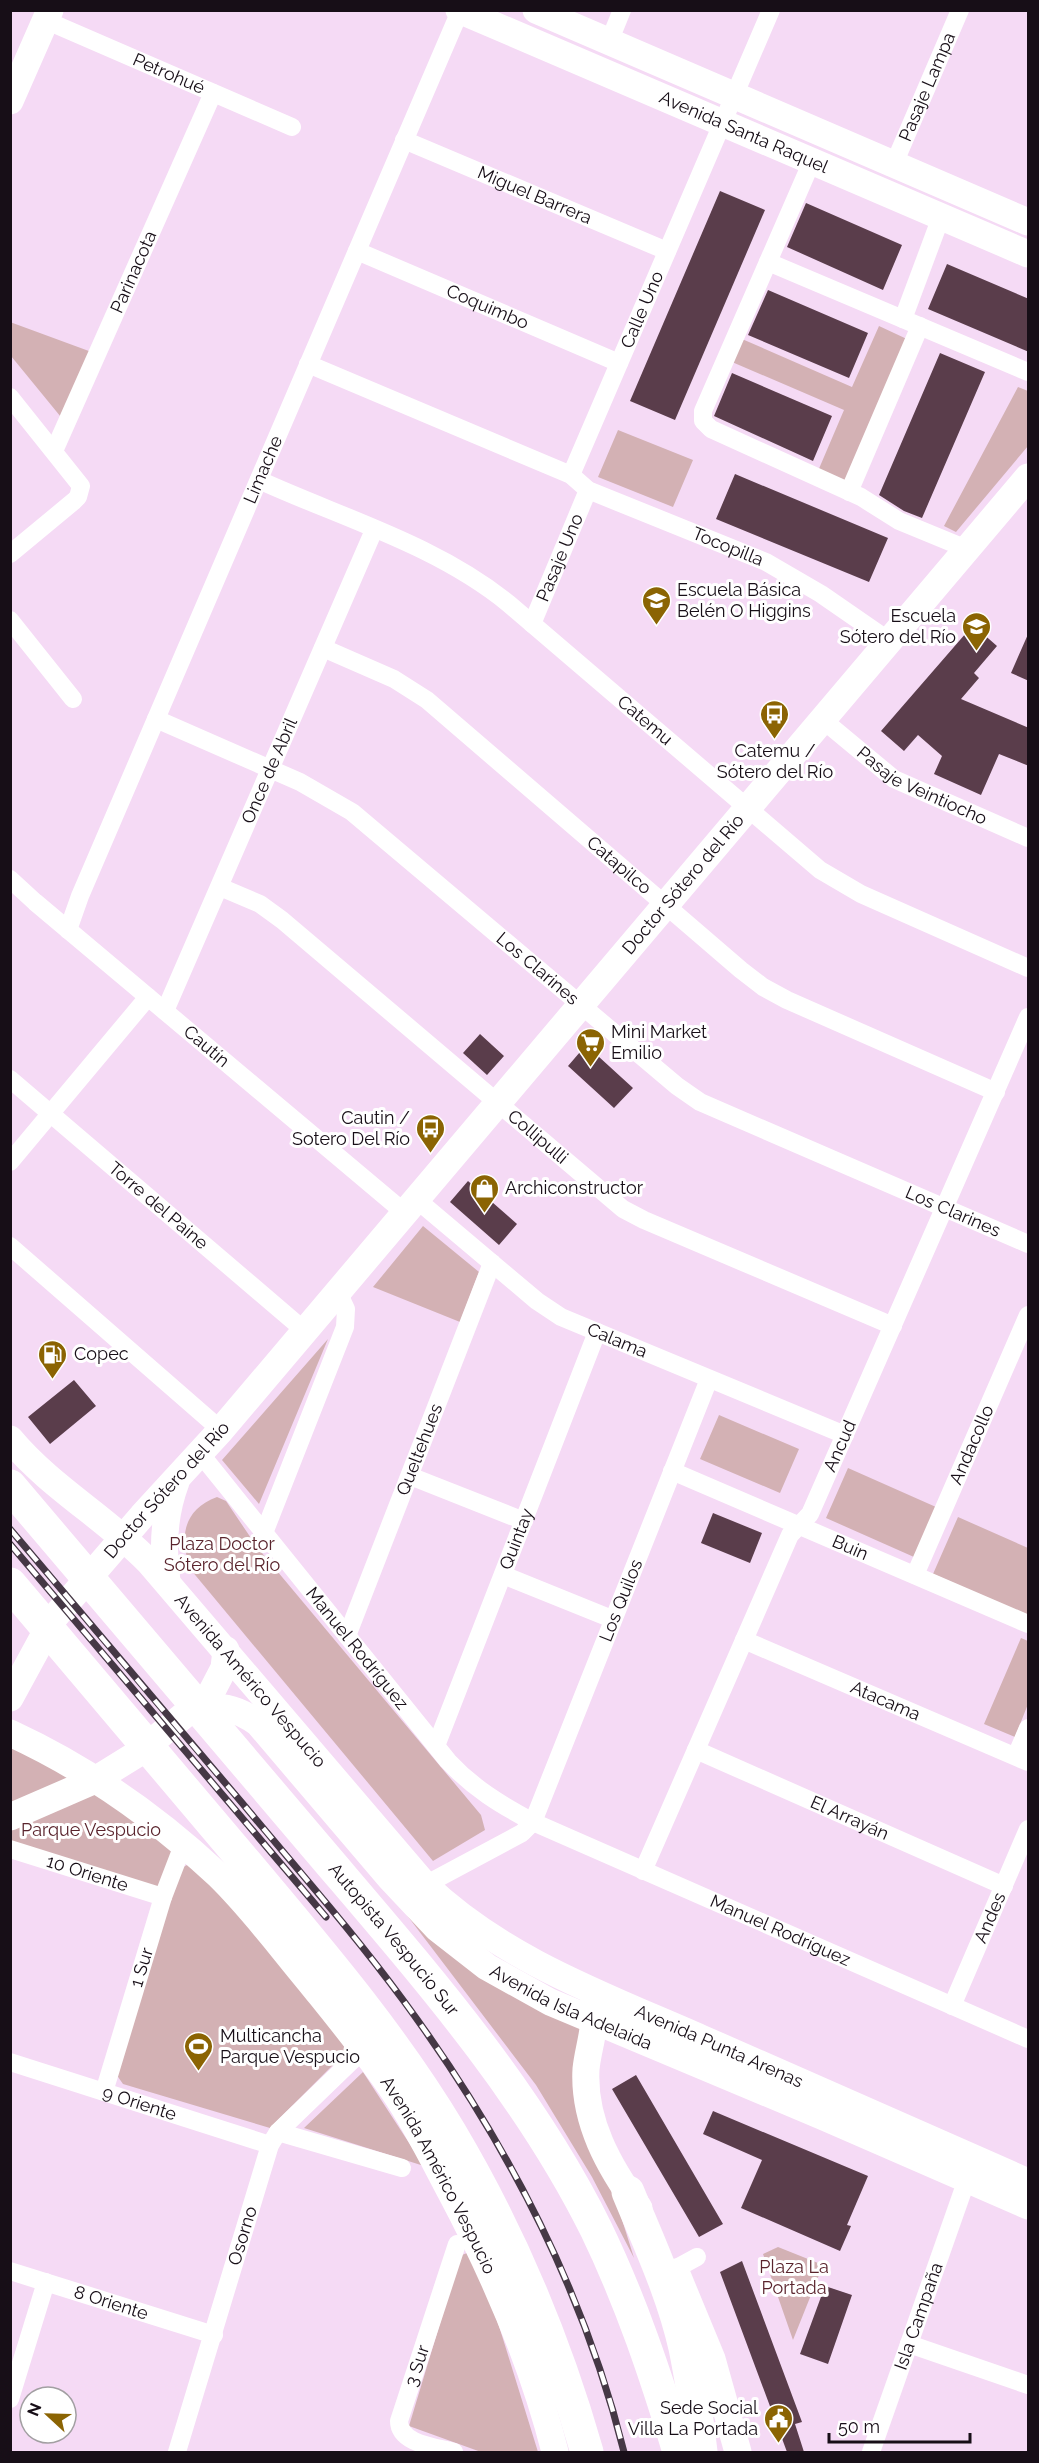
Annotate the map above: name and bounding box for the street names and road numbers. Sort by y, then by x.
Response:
street label: Pasaje Lampa [894,29,959,144]
street label: Petrohué [130,48,209,98]
street label: Avenida Santa Raquel [656,86,832,177]
street label: Miguel Barrera [475,161,595,228]
street label: Parinacota [106,227,160,316]
street label: Calle Uno [616,267,668,351]
street label: Coquimbo [444,280,532,333]
street label: Limache [239,432,287,507]
street label: Pasaje Uno [532,510,587,605]
street label: Tocopilla [689,522,767,570]
street label: Catemu [613,691,677,749]
street label: Once de Abril [237,714,301,827]
street label: Pasaje Veintiocho [853,742,991,829]
street label: Doctor Sótero del Río [618,809,748,958]
street label: Catapilco [583,831,656,899]
street label: Los Clarines [492,927,584,1009]
street label: Cautín [180,1021,234,1071]
street label: Collipulli [504,1105,573,1168]
street label: Torre del Paine [105,1157,213,1254]
street label: Los Clarines [902,1181,1004,1241]
street label: Calama [584,1318,651,1362]
street label: Queltehues [392,1400,446,1498]
street label: Andacollo [945,1401,998,1488]
street label: Doctor Sótero del Río [99,1417,234,1562]
street label: Ancud [819,1417,860,1475]
street label: Quintay [495,1505,537,1572]
street label: Buin [829,1530,872,1564]
street label: Los Quilos [595,1556,646,1644]
street label: Manuel Rodríguez [302,1583,413,1713]
street label: Avenida Américo Vespucio [171,1589,331,1772]
street label: Atacama [848,1676,924,1725]
street label: El Arrayán [807,1791,892,1844]
street label: 10 Oriente [44,1850,131,1896]
street label: Autopista Vespucio Sur [325,1858,464,2020]
street label: Andes [969,1889,1010,1946]
street label: Manuel Rodríguez [707,1890,854,1970]
street label: 1 Sur [125,1944,157,1990]
street label: Avenida Isla Adelaida [487,1960,655,2054]
street label: Avenida Punta Arenas [632,2000,807,2092]
street label: Avenida Américo Vespucio [377,2072,501,2277]
street label: 9 Oriente [100,2081,180,2125]
street label: Osorno [223,2203,261,2268]
street label: Isla Campaña [890,2260,947,2372]
street label: 8 Oriente [72,2281,151,2324]
street label: 3 Sur [400,2342,433,2389]

